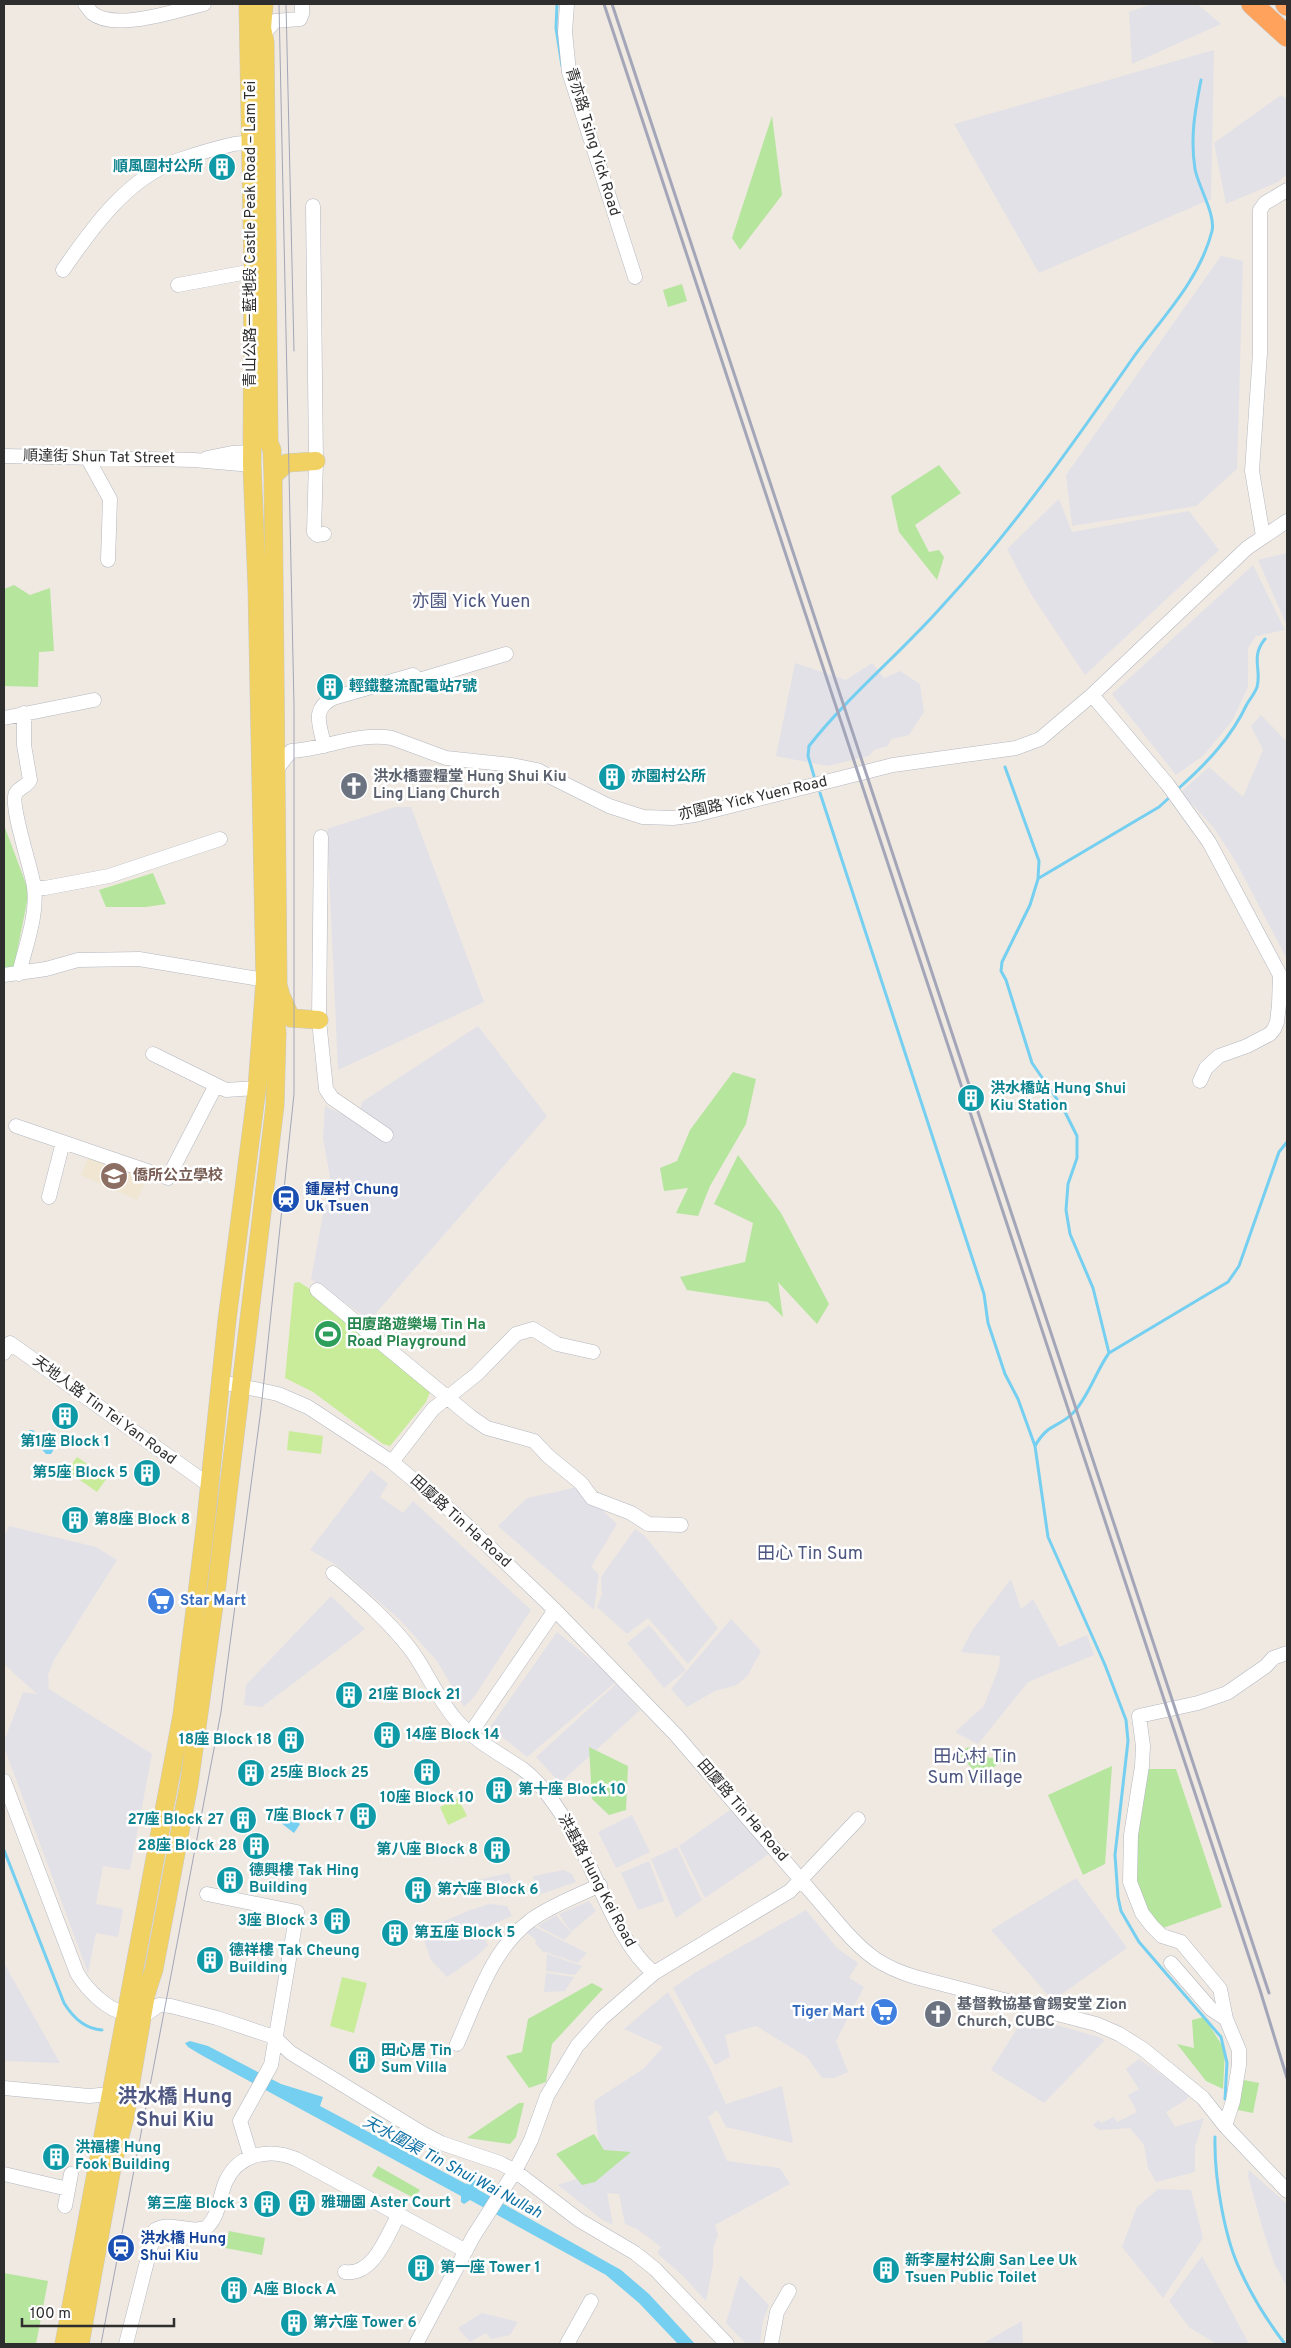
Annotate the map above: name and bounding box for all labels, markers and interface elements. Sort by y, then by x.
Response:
street label: 青亦路 Tsing Yick Road [560,65,624,219]
street label: 青山公路－藍地段 Castle Peak Road – Lam Tei [242,81,261,387]
building icon: 順風圍村公所 [207,152,237,182]
place label: 順風圍村公所 [113,157,203,177]
street label: 順達街 Shun Tat Street [23,447,175,469]
district label: 亦園 Yick Yuen [412,591,530,614]
building icon: 輕鐵整流配電站7號 [315,672,345,702]
place label: 輕鐵整流配電站7號 [349,678,477,697]
building icon: 亦園村公所 [597,762,627,792]
place label: 洪水橋靈糧堂 Hung Shui Kiu Ling Liang Church [373,767,567,804]
place label: 亦園村公所 [631,767,706,787]
church icon: 洪水橋靈糧堂 Hung Shui Kiu Ling Liang Church [339,771,369,801]
street label: 亦園路 Yick Yuen Road [677,773,829,825]
place label: 洪水橋站 Hung Shui Kiu Station [990,1079,1126,1116]
building icon: 洪水橋站 Hung Shui Kiu Station [956,1083,986,1113]
school or university icon: 僑所公立學校 [99,1161,129,1191]
place label: 僑所公立學校 [133,1166,223,1186]
place label: 鍾屋村 Chung Uk Tsuen [305,1180,399,1217]
station icon: 鍾屋村 Chung Uk Tsuen [271,1184,301,1214]
place label: 田廈路遊樂場 Tin Ha Road Playground [347,1316,486,1352]
sports icon: 田廈路遊樂場 Tin Ha Road Playground [313,1319,343,1349]
street label: 天地人路 Tin Tei Yan Road [28,1352,180,1470]
building icon: 第1座 Block 1 [50,1401,80,1431]
place label: 第1座 Block 1 [20,1432,110,1452]
building icon: 第5座 Block 5 [132,1458,162,1488]
place label: 第5座 Block 5 [32,1463,128,1483]
street label: 田廈路 Tin Ha Road [406,1472,514,1572]
building icon: 第8座 Block 8 [60,1505,90,1535]
place label: 第8座 Block 8 [94,1510,190,1530]
district label: 田心 Tin Sum [757,1543,863,1566]
supermarket icon: Star Mart [146,1586,176,1616]
place label: Star Mart [180,1592,246,1611]
building icon: 21座 Block 21 [334,1680,364,1710]
place label: 21座 Block 21 [368,1685,461,1705]
building icon: 14座 Block 14 [372,1720,402,1750]
building icon: 18座 Block 18 [276,1725,306,1755]
place label: 14座 Block 14 [406,1725,500,1745]
place label: 18座 Block 18 [179,1730,272,1750]
district label: 田心村 Tin Sum Village [927,1746,1023,1790]
street label: 田廈路 Tin Ha Road [692,1756,792,1866]
building icon: 10座 Block 10 [412,1757,442,1787]
building icon: 25座 Block 25 [236,1758,266,1788]
place label: 25座 Block 25 [270,1763,369,1783]
building icon: 第十座 Block 10 [484,1775,514,1805]
place label: 第十座 Block 10 [518,1780,626,1800]
place label: 10座 Block 10 [380,1788,474,1808]
building icon: 7座 Block 7 [348,1801,378,1831]
building icon: 27座 Block 27 [228,1805,258,1835]
place label: 7座 Block 7 [266,1806,344,1826]
place label: 27座 Block 27 [128,1810,224,1830]
street label: 洪基路 Hung Kei Road [553,1811,640,1951]
building icon: 28座 Block 28 [241,1831,271,1861]
building icon: 第八座 Block 8 [482,1835,512,1865]
place label: 28座 Block 28 [137,1836,237,1856]
place label: 第八座 Block 8 [376,1840,478,1860]
place label: 德興樓 Tak Hing Building [249,1861,359,1898]
building icon: 德興樓 Tak Hing Building [215,1865,245,1895]
building icon: 第六座 Block 6 [403,1875,433,1905]
place label: 第六座 Block 6 [437,1880,539,1900]
building icon: 3座 Block 3 [322,1906,352,1936]
place label: 3座 Block 3 [238,1911,318,1931]
building icon: 第五座 Block 5 [380,1918,410,1948]
place label: 第五座 Block 5 [414,1923,515,1943]
place label: 德祥樓 Tak Cheung Building [229,1941,360,1978]
building icon: 德祥樓 Tak Cheung Building [195,1945,225,1975]
place label: 基督教協基會錫安堂 Zion Church, CUBC [957,1996,1127,2032]
supermarket icon: Tiger Mart [869,1997,899,2027]
church icon: 基督教協基會錫安堂 Zion Church, CUBC [923,1999,953,2029]
place label: Tiger Mart [792,2003,865,2022]
place label: 田心居 Tin Sum Villa [381,2042,452,2078]
building icon: 田心居 Tin Sum Villa [347,2045,377,2075]
district label: 洪水橋 Hung Shui Kiu [118,2085,232,2134]
water label: 天水圍渠 Tin Shui Wai Nullah [359,2112,545,2224]
place label: 洪福樓 Hung Fook Building [75,2138,170,2175]
building icon: 洪福樓 Hung Fook Building [41,2142,71,2172]
building icon: 雅珊園 Aster Court [287,2188,317,2218]
building icon: 第三座 Block 3 [252,2189,282,2219]
place label: 第三座 Block 3 [147,2194,248,2214]
place label: 雅珊園 Aster Court [321,2194,451,2213]
place label: 洪水橋 Hung Shui Kiu [140,2229,226,2266]
station icon: 洪水橋 Hung Shui Kiu [106,2233,136,2263]
place label: 新李屋村公廁 San Lee Uk Tsuen Public Toilet [905,2251,1077,2288]
building icon: 第一座 Tower 1 [406,2253,436,2283]
building icon: 新李屋村公廁 San Lee Uk Tsuen Public Toilet [871,2255,901,2285]
place label: 第一座 Tower 1 [440,2258,540,2278]
building icon: A座 Block A [219,2275,249,2305]
place label: A座 Block A [253,2280,336,2300]
scale bar [22,2296,175,2328]
text: 100 m [30,2305,71,2324]
building icon: 第六座 Tower 6 [279,2308,309,2338]
place label: 第六座 Tower 6 [313,2313,417,2333]

